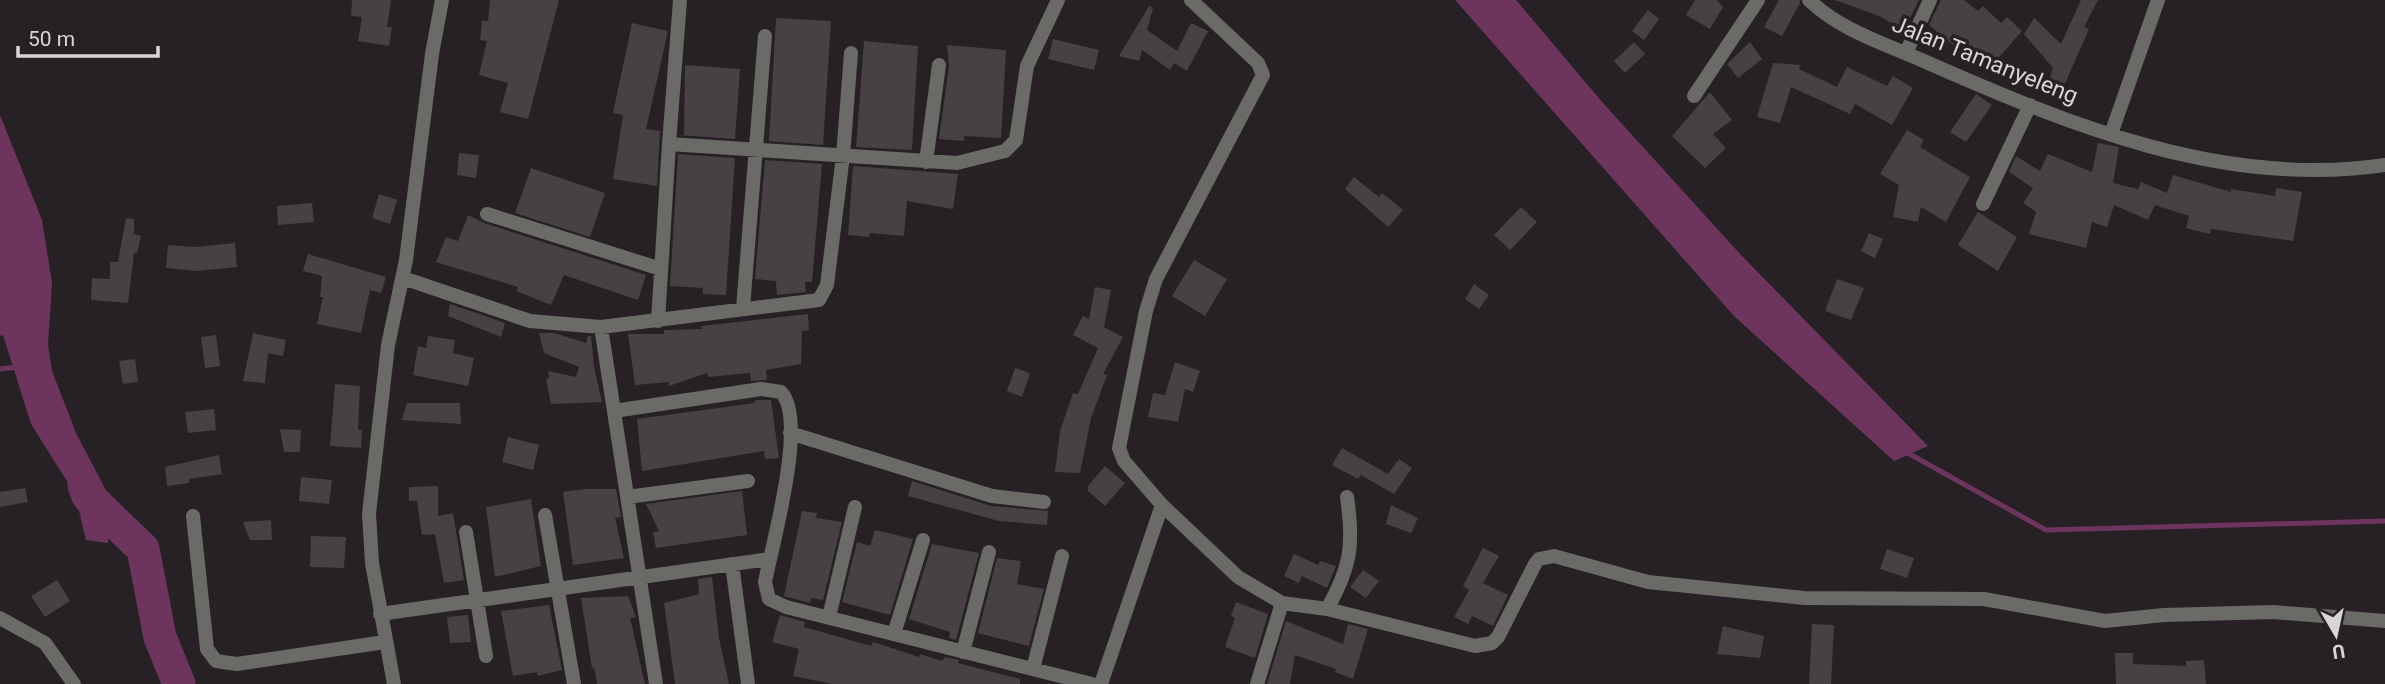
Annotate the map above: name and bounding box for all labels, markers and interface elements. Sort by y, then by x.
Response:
street label: Jalan Tamanyeleng [1888,10,2082,110]
scale bar [18,14,158,58]
text: 50 m [28,27,75,51]
north arrow [2301,600,2371,670]
text: U [2331,639,2347,664]

